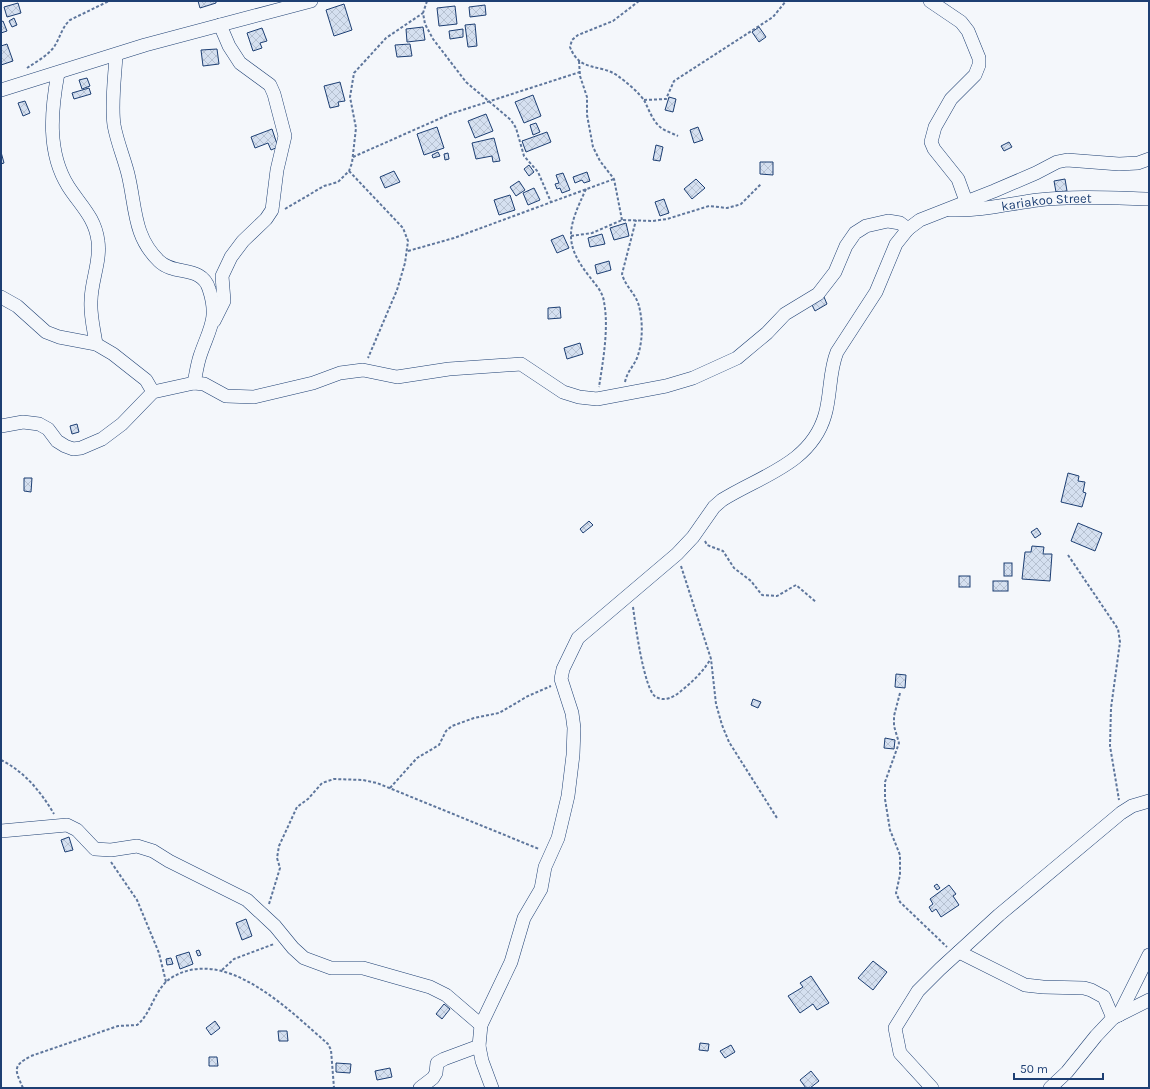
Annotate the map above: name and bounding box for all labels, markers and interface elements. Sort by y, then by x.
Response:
street label: kariakoo Street [1000,190,1092,213]
scale bar [1014,1055,1103,1081]
text: 50 m [1020,1062,1048,1076]

